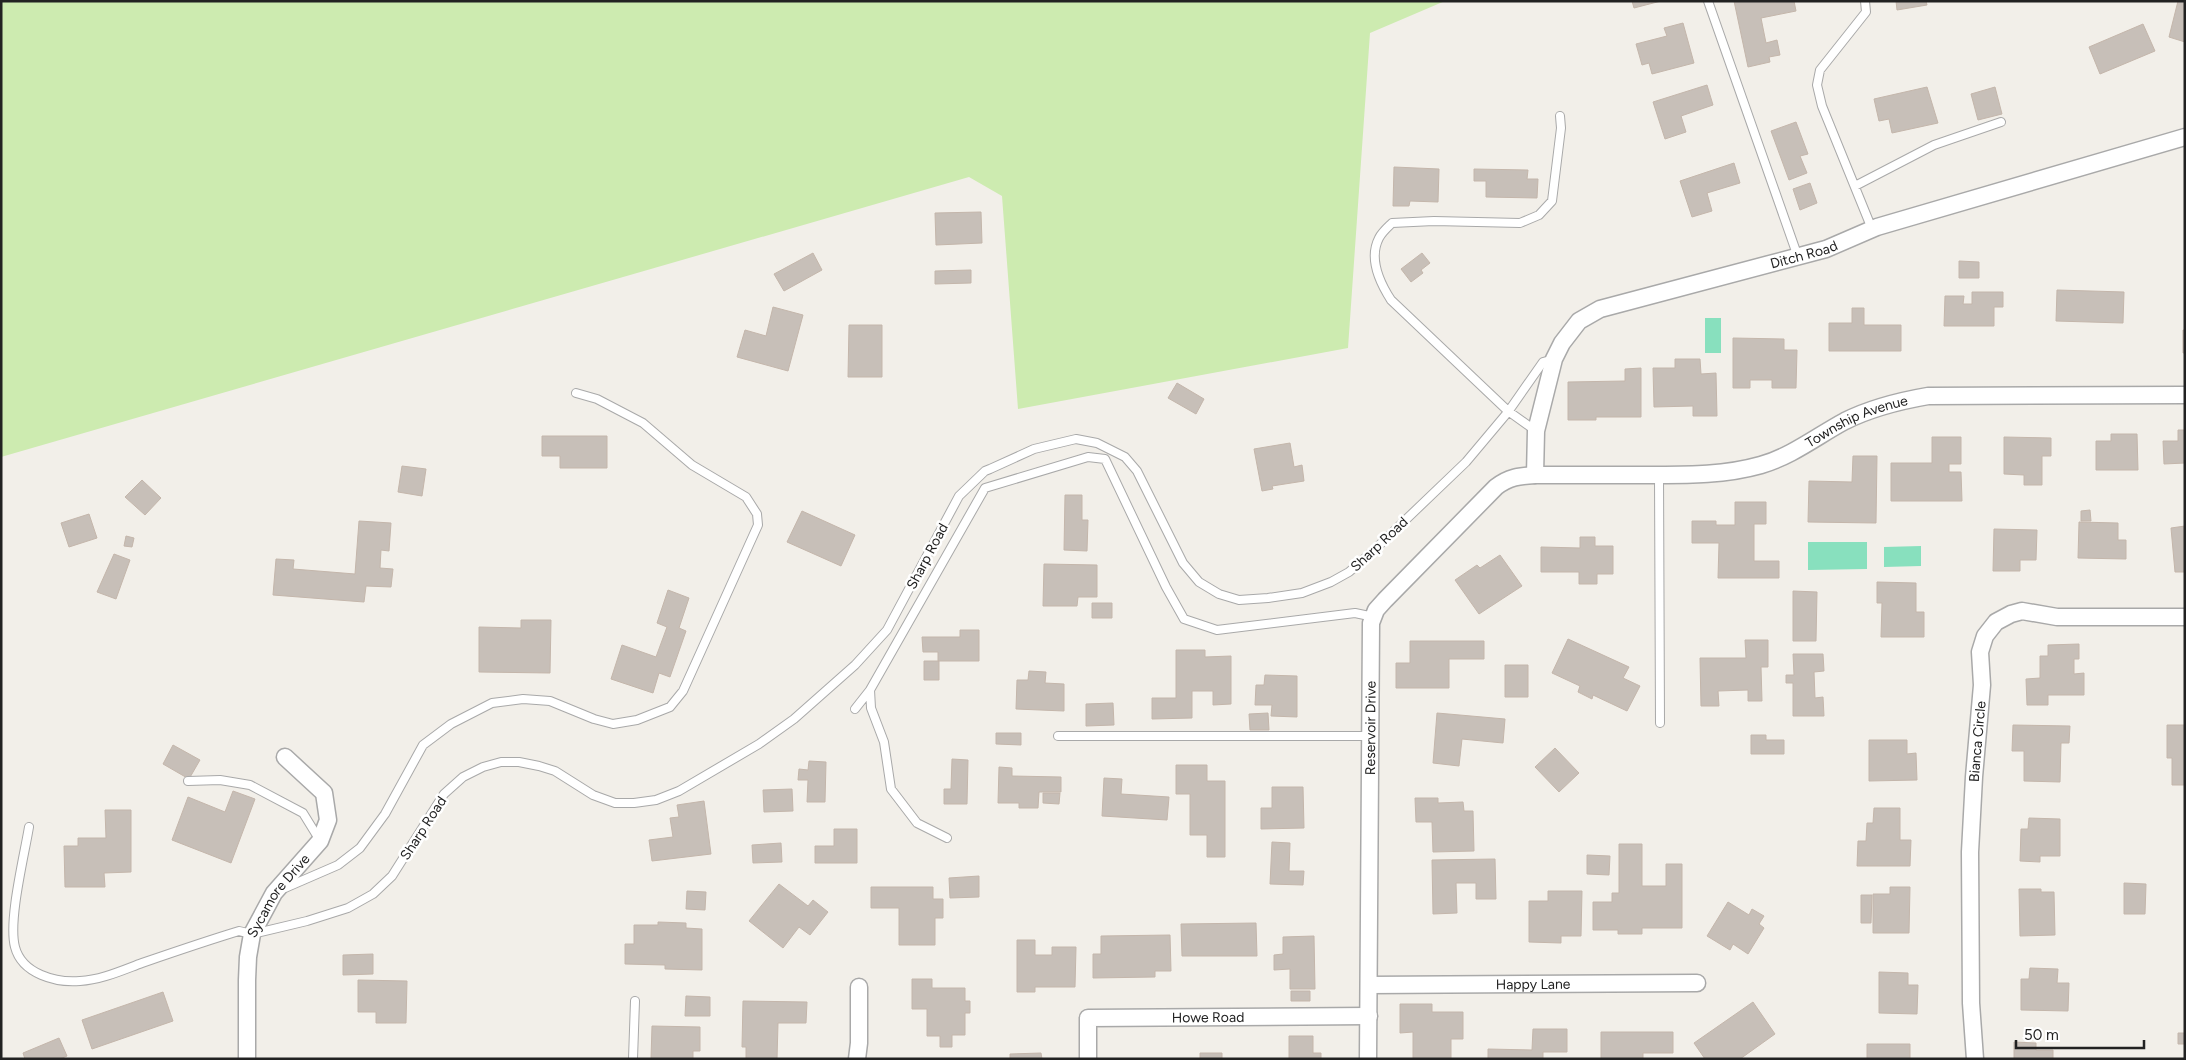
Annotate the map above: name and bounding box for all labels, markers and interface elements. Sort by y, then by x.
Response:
street label: Ditch Road [1768,237,1840,272]
street label: Township Avenue [1803,392,1910,451]
street label: Sharp Road [1347,514,1412,575]
street label: Sharp Road [903,520,952,592]
street label: Reservoir Drive [1362,680,1380,775]
street label: Bianca Circle [1966,700,1990,782]
street label: Sharp Road [397,793,450,863]
street label: Sycamore Drive [244,850,314,941]
street label: Happy Lane [1496,976,1571,993]
street label: Howe Road [1172,1009,1244,1026]
scale bar [2016,1018,2144,1050]
text: 50 m [2024,1026,2059,1044]

